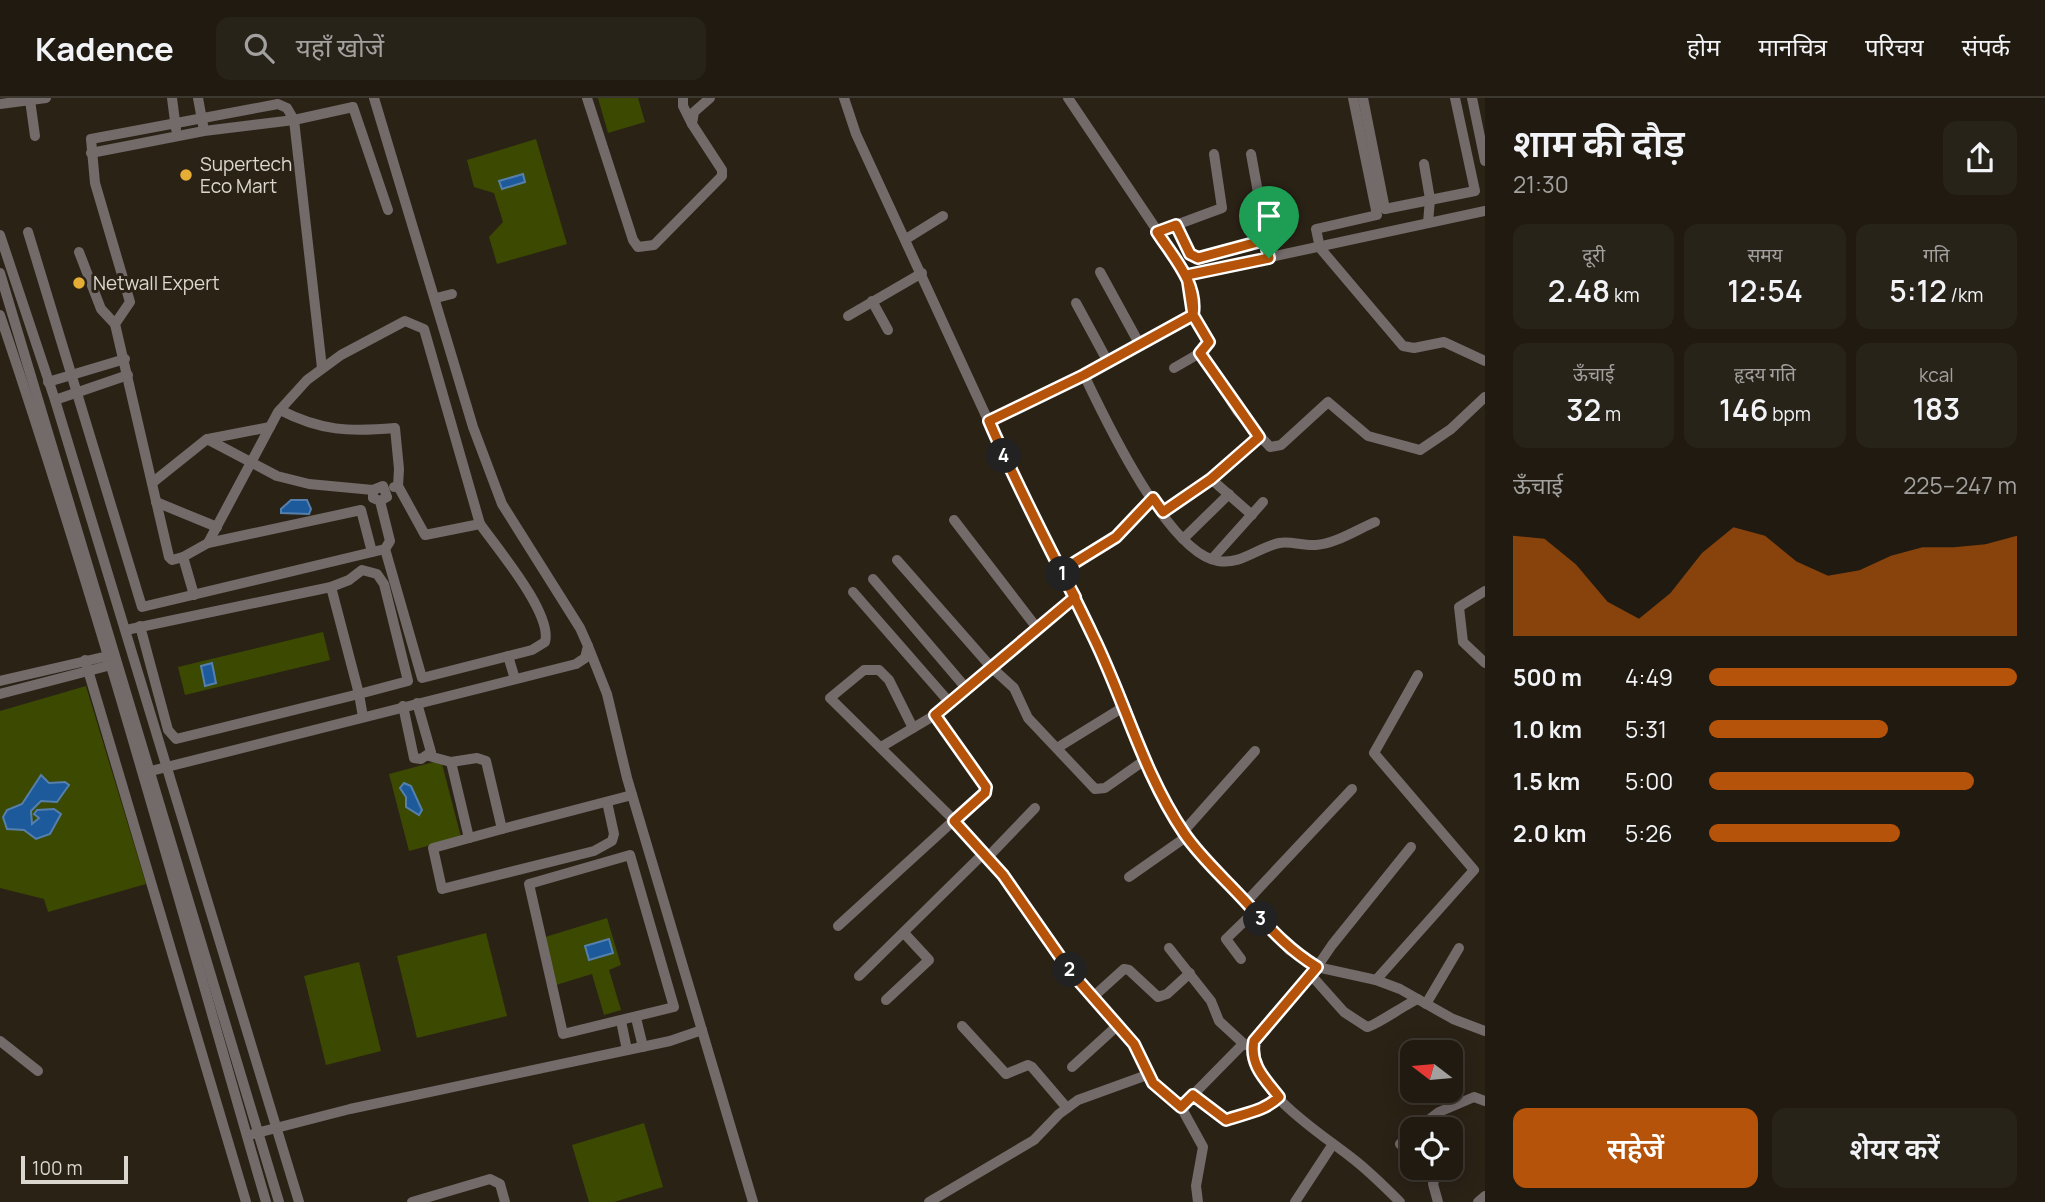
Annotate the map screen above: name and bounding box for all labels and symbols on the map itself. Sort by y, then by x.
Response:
place label: Supertech Eco Mart [200,151,292,199]
marker: Supertech Eco Mart [178,167,194,183]
pin [1239,186,1299,258]
place label: Netwall Expert [93,270,220,296]
marker: Netwall Expert [71,275,87,291]
pin: 4 [986,438,1021,474]
pin: 1 [1046,556,1080,592]
pin: 3 [1244,902,1278,936]
pin: 2 [1052,952,1088,988]
north arrow [1400,1040,1463,1102]
scale bar [21,1153,128,1185]

